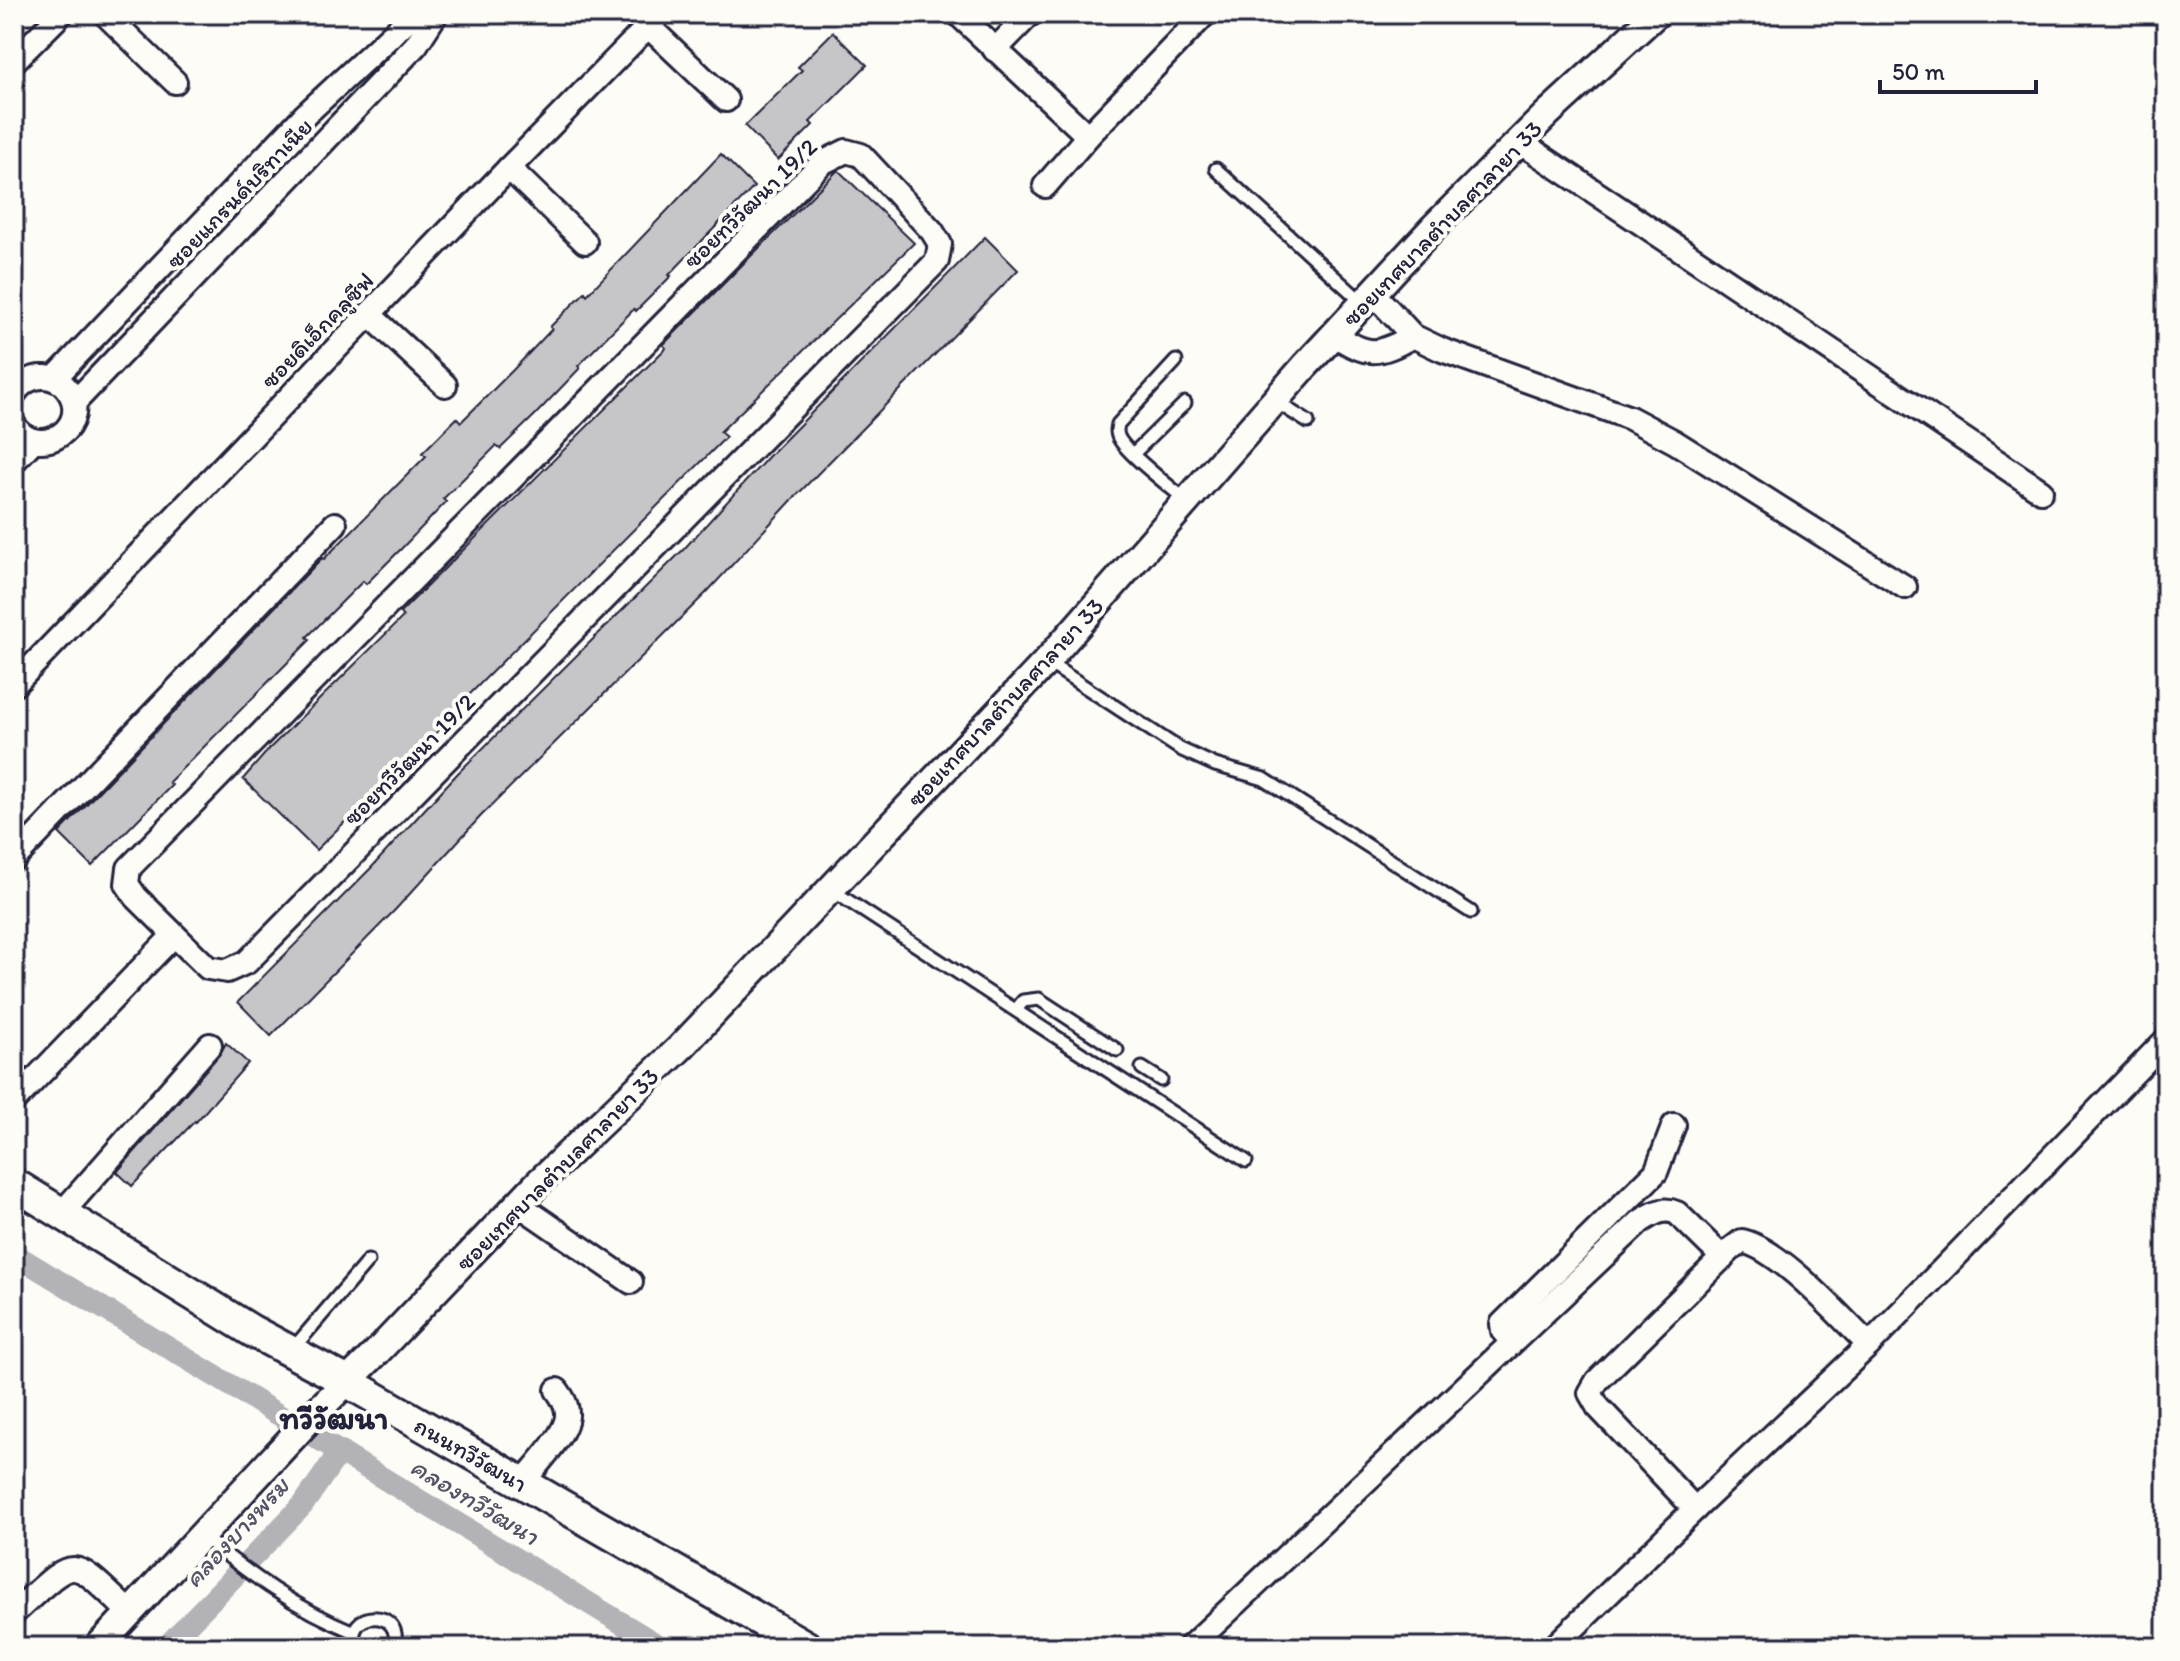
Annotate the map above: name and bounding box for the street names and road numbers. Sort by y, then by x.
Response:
street label: ซอยแกรนด์บริทาเนีย [160,112,318,274]
street label: ซอยเทศบาลตำบลศาลายา 33 [1336,114,1548,332]
street label: ซอยทวีวัฒนา 19/2 [677,132,823,274]
street label: ซอยดิเอ็กคลูซีฟ [254,266,381,395]
street label: ซอยเทศบาลตำบลศาลายา 33 [901,592,1109,812]
street label: ซอยทวีวัฒนา 19/2 [337,687,481,831]
street label: ซอยเทศบาลตำบลศาลายา 33 [450,1062,664,1276]
street label: ถนนทวีวัฒนา [409,1410,533,1498]

